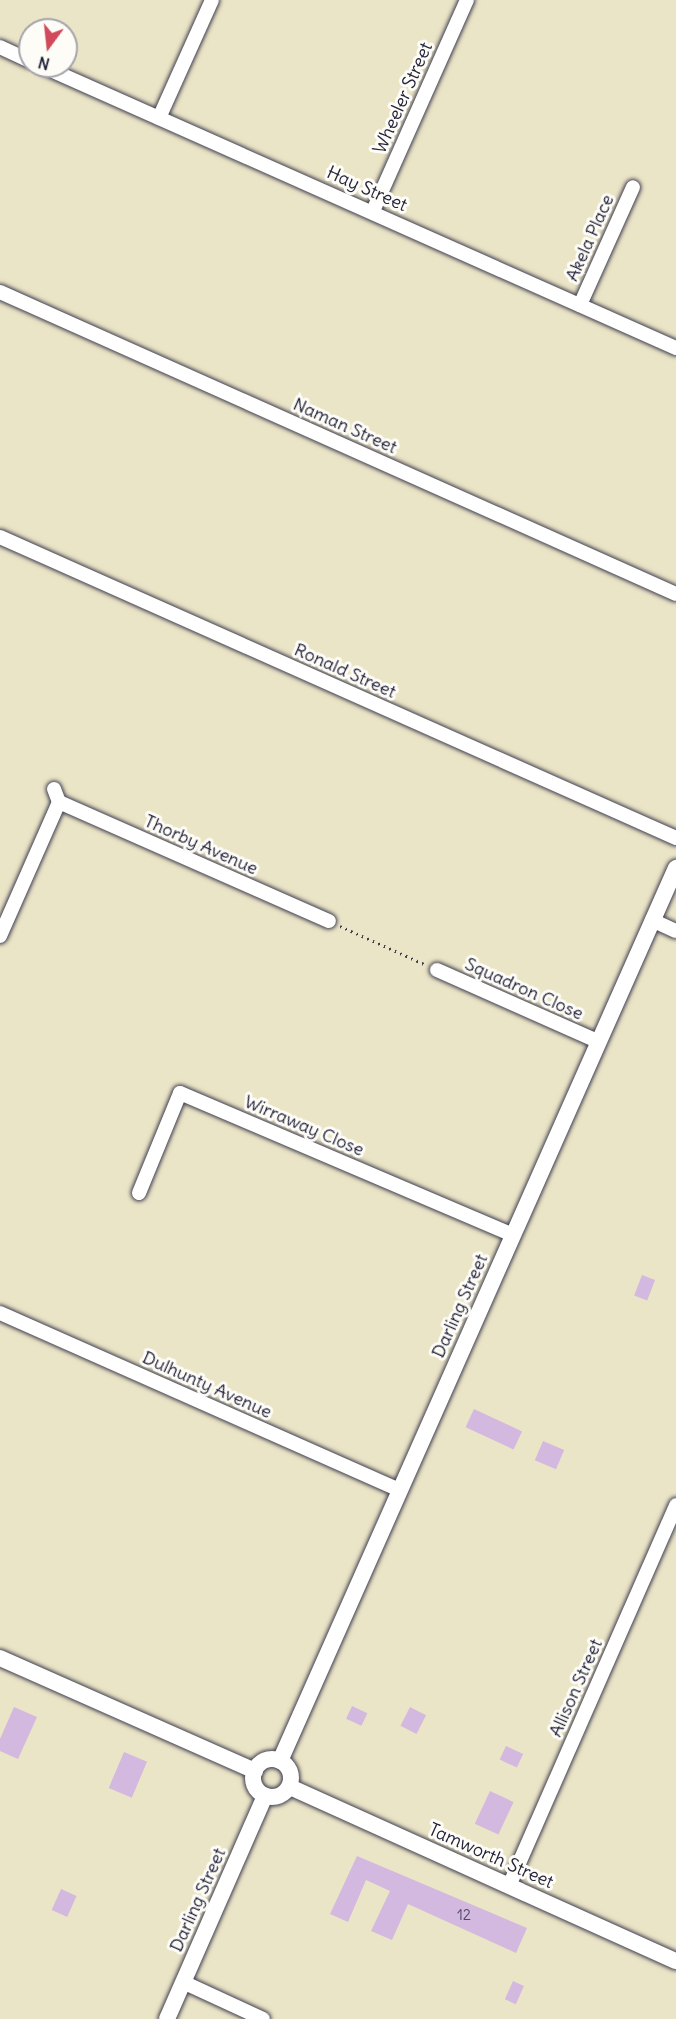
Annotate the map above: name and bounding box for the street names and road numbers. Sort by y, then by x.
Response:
street label: Wheeler Street [369,39,437,157]
street label: Hay Street [323,162,411,216]
street label: Akela Place [561,191,619,285]
street label: Naman Street [290,393,400,459]
street label: Ronald Street [291,639,399,703]
street label: Thorby Avenue [141,810,261,880]
street label: Squadron Close [462,953,586,1025]
street label: Wirraway Close [241,1091,367,1161]
street label: Darling Street [428,1251,492,1361]
street label: Dulhunty Avenue [139,1347,275,1423]
street label: Allison Street [545,1636,607,1740]
street label: Tamworth Street [425,1819,557,1893]
street label: Darling Street [166,1845,230,1955]

